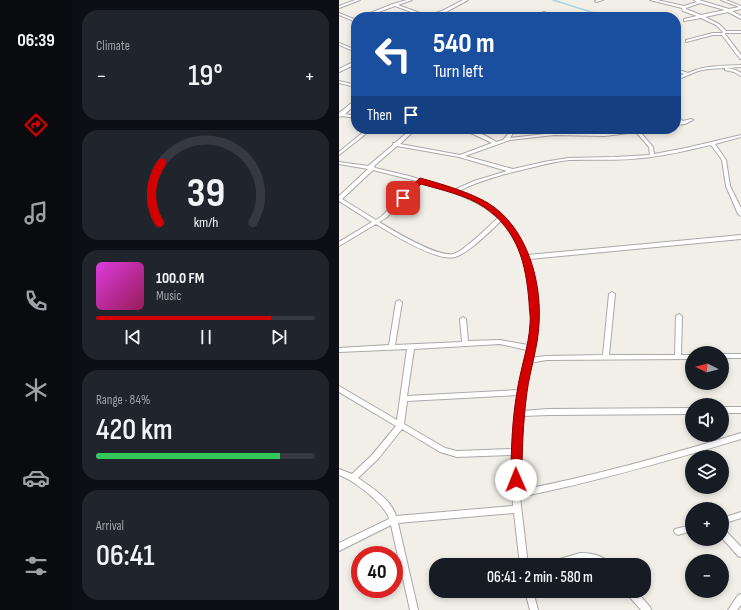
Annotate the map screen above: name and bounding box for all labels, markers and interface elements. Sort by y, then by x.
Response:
text: 540 m [433,27,495,60]
icon: left [367,28,419,80]
text: 06:39 [17,30,55,51]
text: Climate [96,38,130,54]
text: 19° [188,58,223,94]
text: Turn left [433,61,484,82]
text: − [96,63,107,90]
text: + [304,63,315,90]
icon: arrive [400,104,422,126]
text: Then [367,106,392,125]
icon: directions [22,111,50,139]
text: 39 [186,169,225,218]
pin [386,181,420,215]
icon: arrive [392,187,414,209]
icon: music [22,199,50,227]
text: km/h [193,214,218,231]
text: 100.0 FM [156,269,204,288]
icon: phone [22,287,50,315]
text: Music [156,288,181,304]
icon: previous [122,326,144,348]
icon: pause [195,326,217,348]
icon: next [268,326,290,348]
north arrow [685,346,729,390]
map controls [685,346,729,598]
icon: climate [22,376,50,404]
text: Range · 84% [96,392,150,408]
button: sound [685,398,729,442]
text: 420 km [96,412,173,448]
button: layers [685,450,729,494]
position arrow [495,459,537,501]
icon: car [22,464,50,492]
button: + [685,502,729,546]
text: Arrival [96,518,124,534]
text: 06:41 [96,538,155,574]
speed limit sign: 40 [351,546,403,598]
icon: filters [22,552,50,580]
button: − [685,554,729,598]
text: 06:41 · 2 min · 580 m [487,568,593,587]

